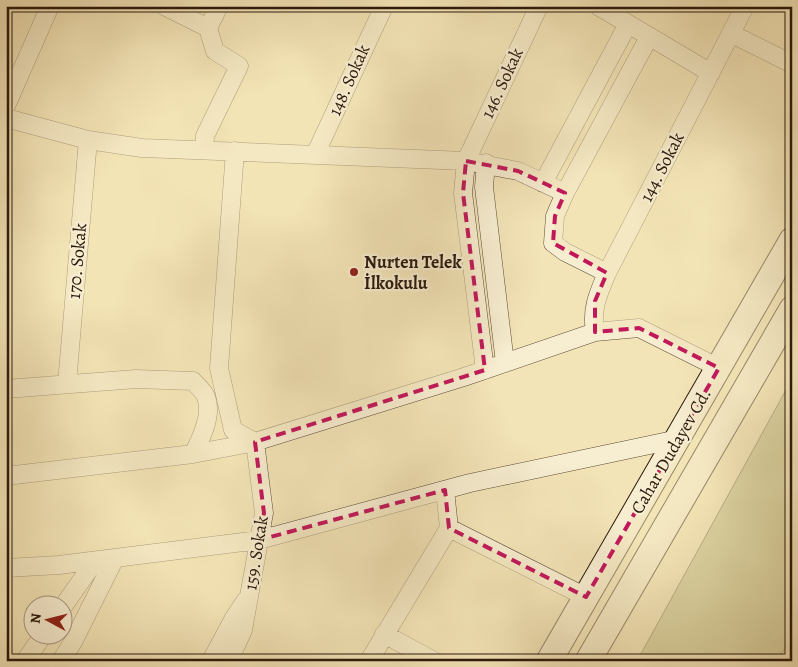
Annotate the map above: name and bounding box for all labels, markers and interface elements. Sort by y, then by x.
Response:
street label: 148. Sokak [323,40,375,120]
street label: 146. Sokak [475,44,529,122]
street label: 144. Sokak [634,128,690,206]
street label: 170. Sokak [62,222,92,300]
place label: Nurten Telek İlkokulu [364,250,462,295]
marker: Nurten Telek İlkokulu [348,266,360,278]
street label: Cahar Dudayev Cd. [625,384,717,518]
street label: 159. Sokak [238,514,274,592]
north arrow [22,594,72,644]
text: N [26,612,46,625]

